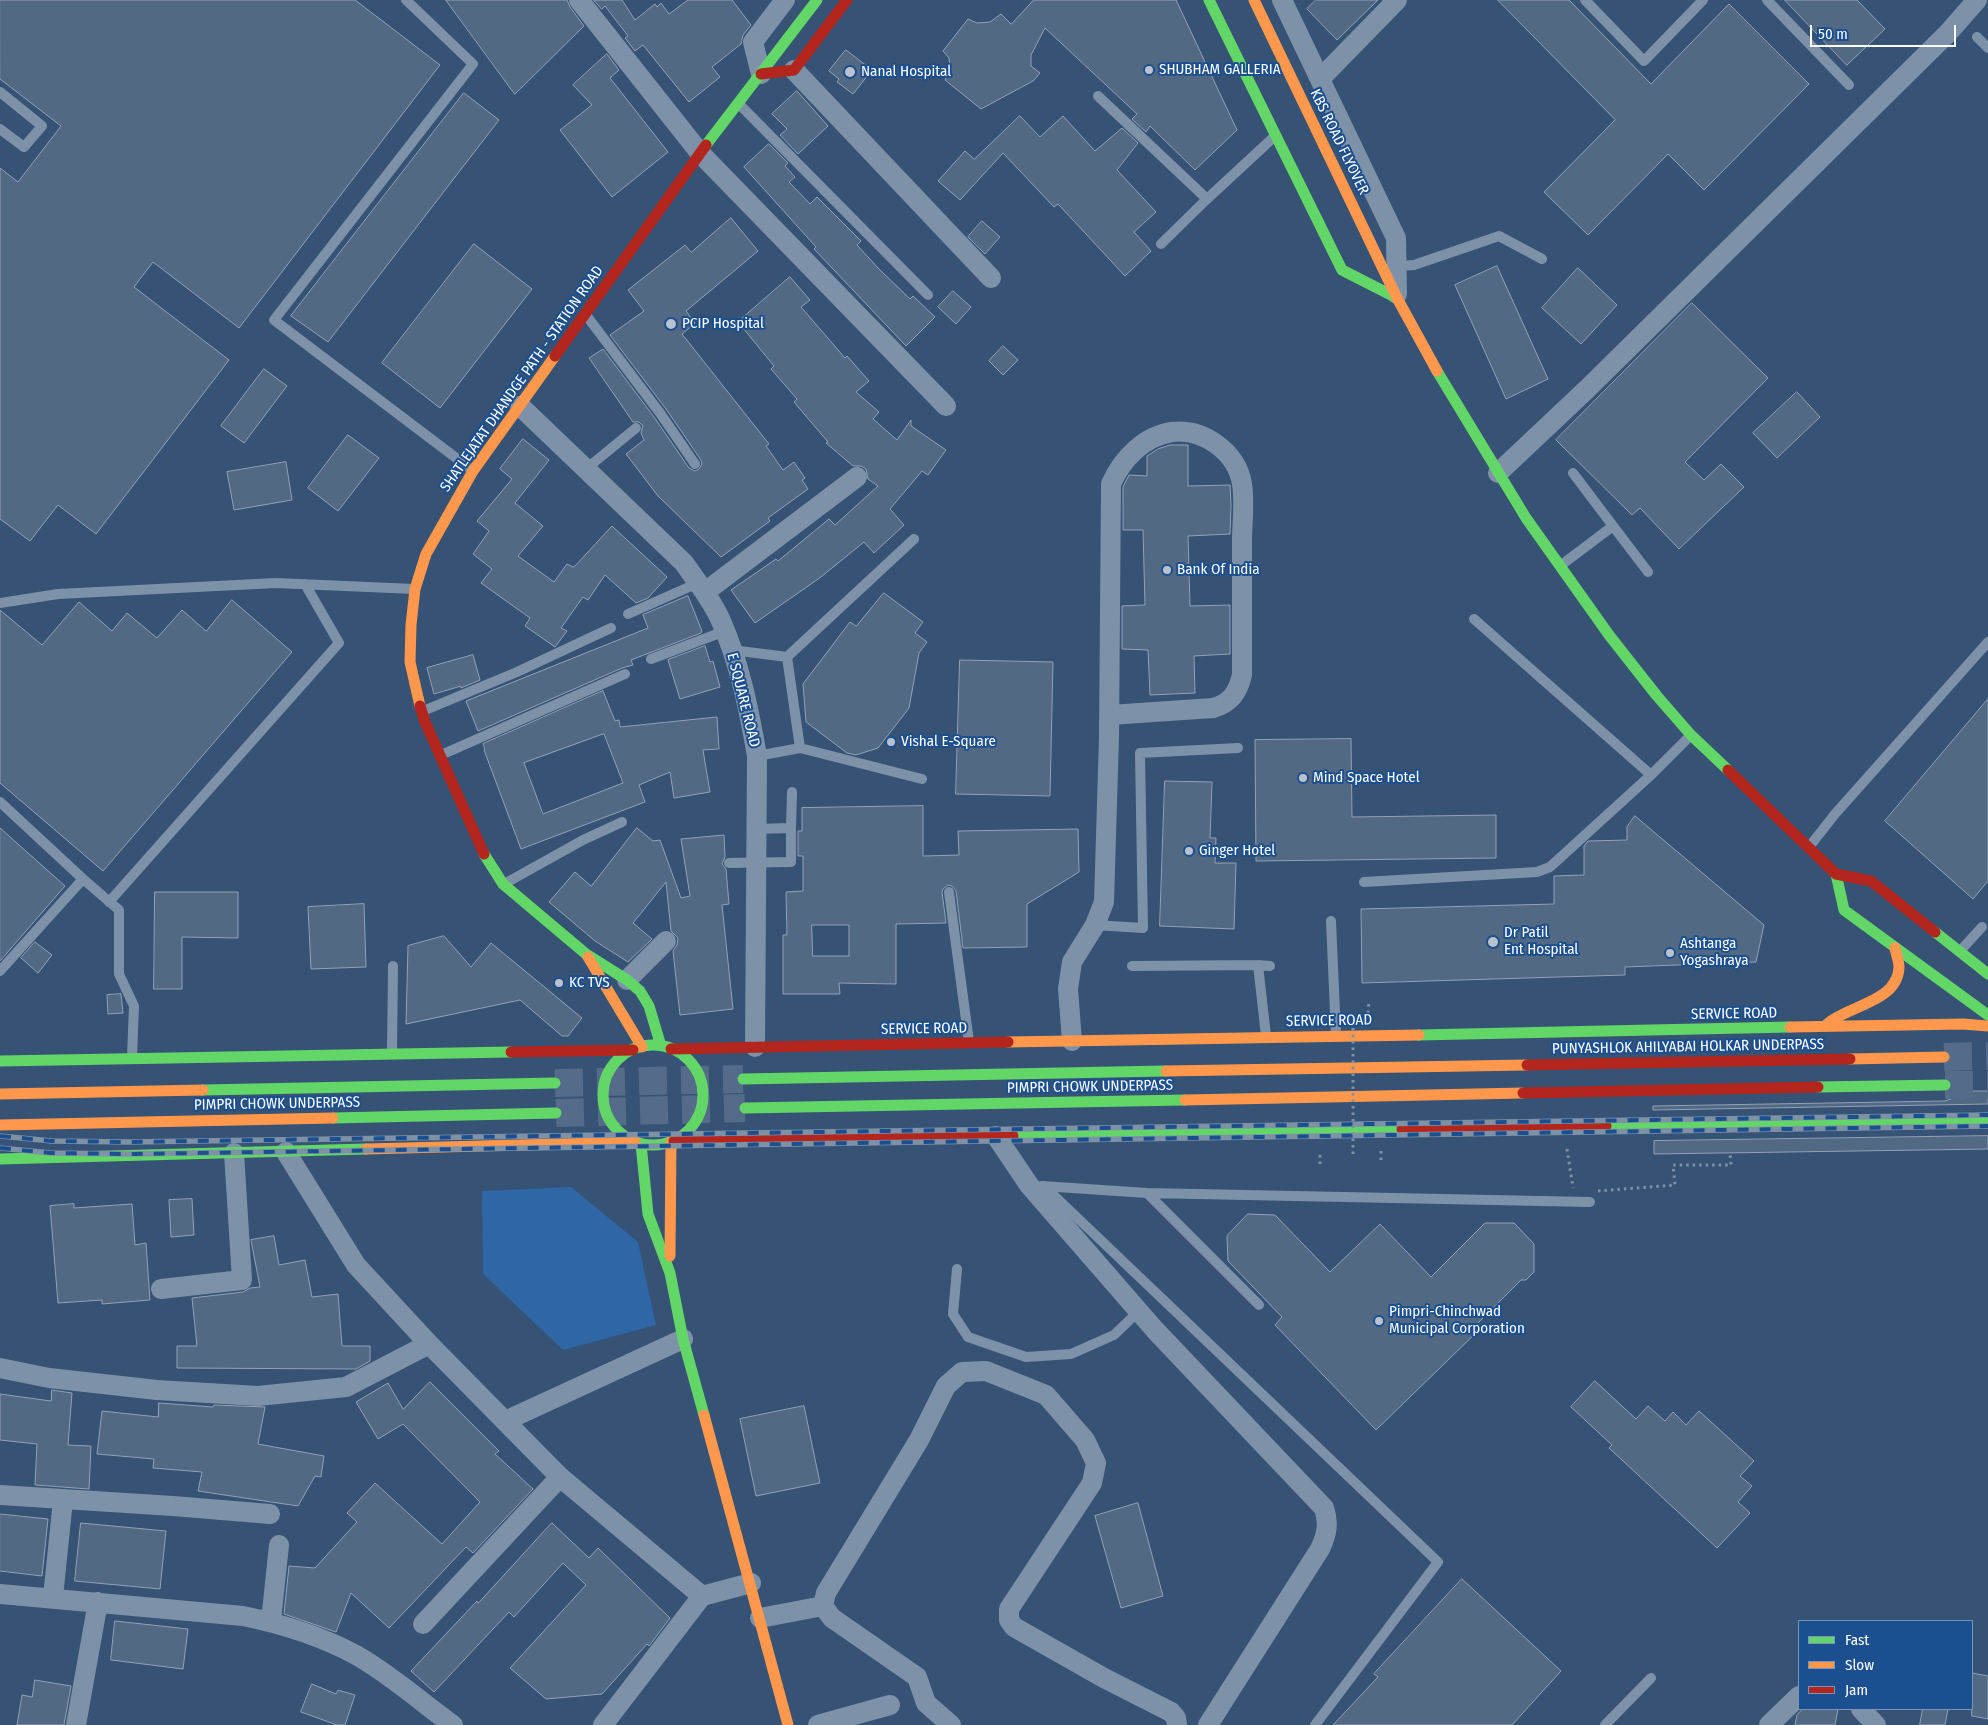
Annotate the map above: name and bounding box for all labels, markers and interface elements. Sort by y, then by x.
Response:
scale bar [1813,15,1959,47]
text: 50 m [1818,25,1848,43]
place label: SHUBHAM GALLERIA [1159,61,1281,79]
place label: Nanal Hospital [861,63,951,81]
marker: SHUBHAM GALLERIA [1143,64,1155,76]
marker: Nanal Hospital [843,65,857,79]
street label: KBS ROAD FLYOVER [1306,86,1372,198]
street label: SHATLEJATAT DHANDGE PATH - STATION ROAD [437,262,607,496]
place label: PCIP Hospital [682,315,764,333]
marker: PCIP Hospital [664,317,678,331]
place label: Bank Of India [1177,561,1260,579]
marker: Bank Of India [1161,564,1173,576]
street label: E SQUARE ROAD [723,651,763,749]
place label: Vishal E-Square [901,733,996,751]
marker: Vishal E-Square [885,736,897,748]
place label: Mind Space Hotel [1313,769,1420,787]
marker: Mind Space Hotel [1297,772,1309,784]
place label: Ginger Hotel [1199,842,1275,860]
marker: Ginger Hotel [1183,845,1195,857]
place label: Dr Patil Ent Hospital [1504,924,1578,959]
marker: Dr Patil Ent Hospital [1486,935,1500,949]
place label: Ashtanga Yogashraya [1680,935,1749,970]
marker: Ashtanga Yogashraya [1664,947,1676,959]
place label: KC TVS [569,974,610,992]
marker: KC TVS [553,977,565,989]
street label: SERVICE ROAD [1691,1004,1777,1024]
street label: SERVICE ROAD [1286,1011,1372,1031]
street label: SERVICE ROAD [881,1019,967,1039]
street label: PUNYASHLOK AHILYABAI HOLKAR UNDERPASS [1552,1036,1824,1058]
street label: PIMPRI CHOWK UNDERPASS [1007,1077,1173,1097]
street label: PIMPRI CHOWK UNDERPASS [194,1094,360,1114]
place label: Pimpri-Chinchwad Municipal Corporation [1389,1303,1525,1338]
marker: Pimpri-Chinchwad Municipal Corporation [1373,1315,1385,1327]
legend [1798,1620,1973,1710]
text: Fast [1845,1631,1869,1649]
text: Slow [1845,1656,1874,1674]
text: Jam [1845,1681,1868,1699]

